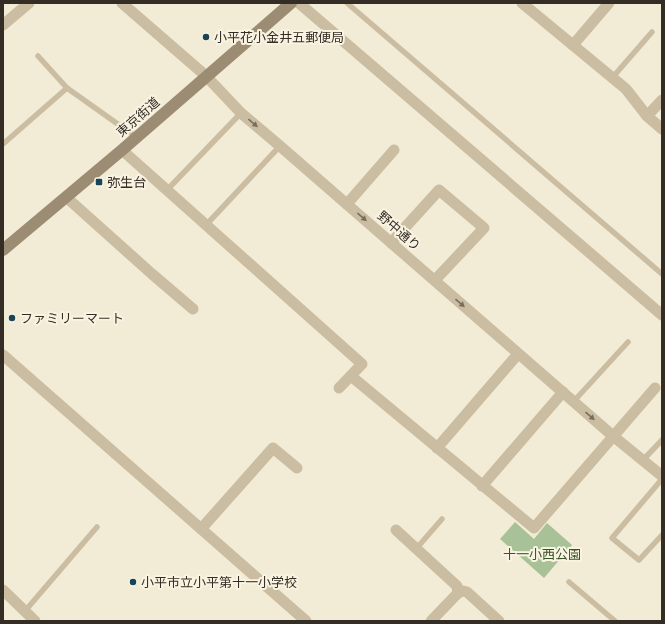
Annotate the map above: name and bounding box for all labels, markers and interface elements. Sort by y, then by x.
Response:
place label: 小平花小金井五郵便局 [214,29,344,46]
marker: 小平花小金井五郵便局 [201,32,211,42]
street label: 東京街道 [113,94,163,140]
one-way arrow [248,119,259,128]
place label: 弥生台 [107,174,146,191]
marker: 弥生台 [94,177,104,187]
street label: 野中通り [374,208,424,254]
one-way arrow [357,213,368,222]
one-way arrow [455,298,466,307]
place label: ファミリーマート [20,310,124,327]
marker: ファミリーマート [7,313,17,323]
one-way arrow [585,411,595,420]
park label: 十一小西公園 [503,546,581,563]
place label: 小平市立小平第十一小学校 [141,574,297,591]
marker: 小平市立小平第十一小学校 [128,577,138,587]

